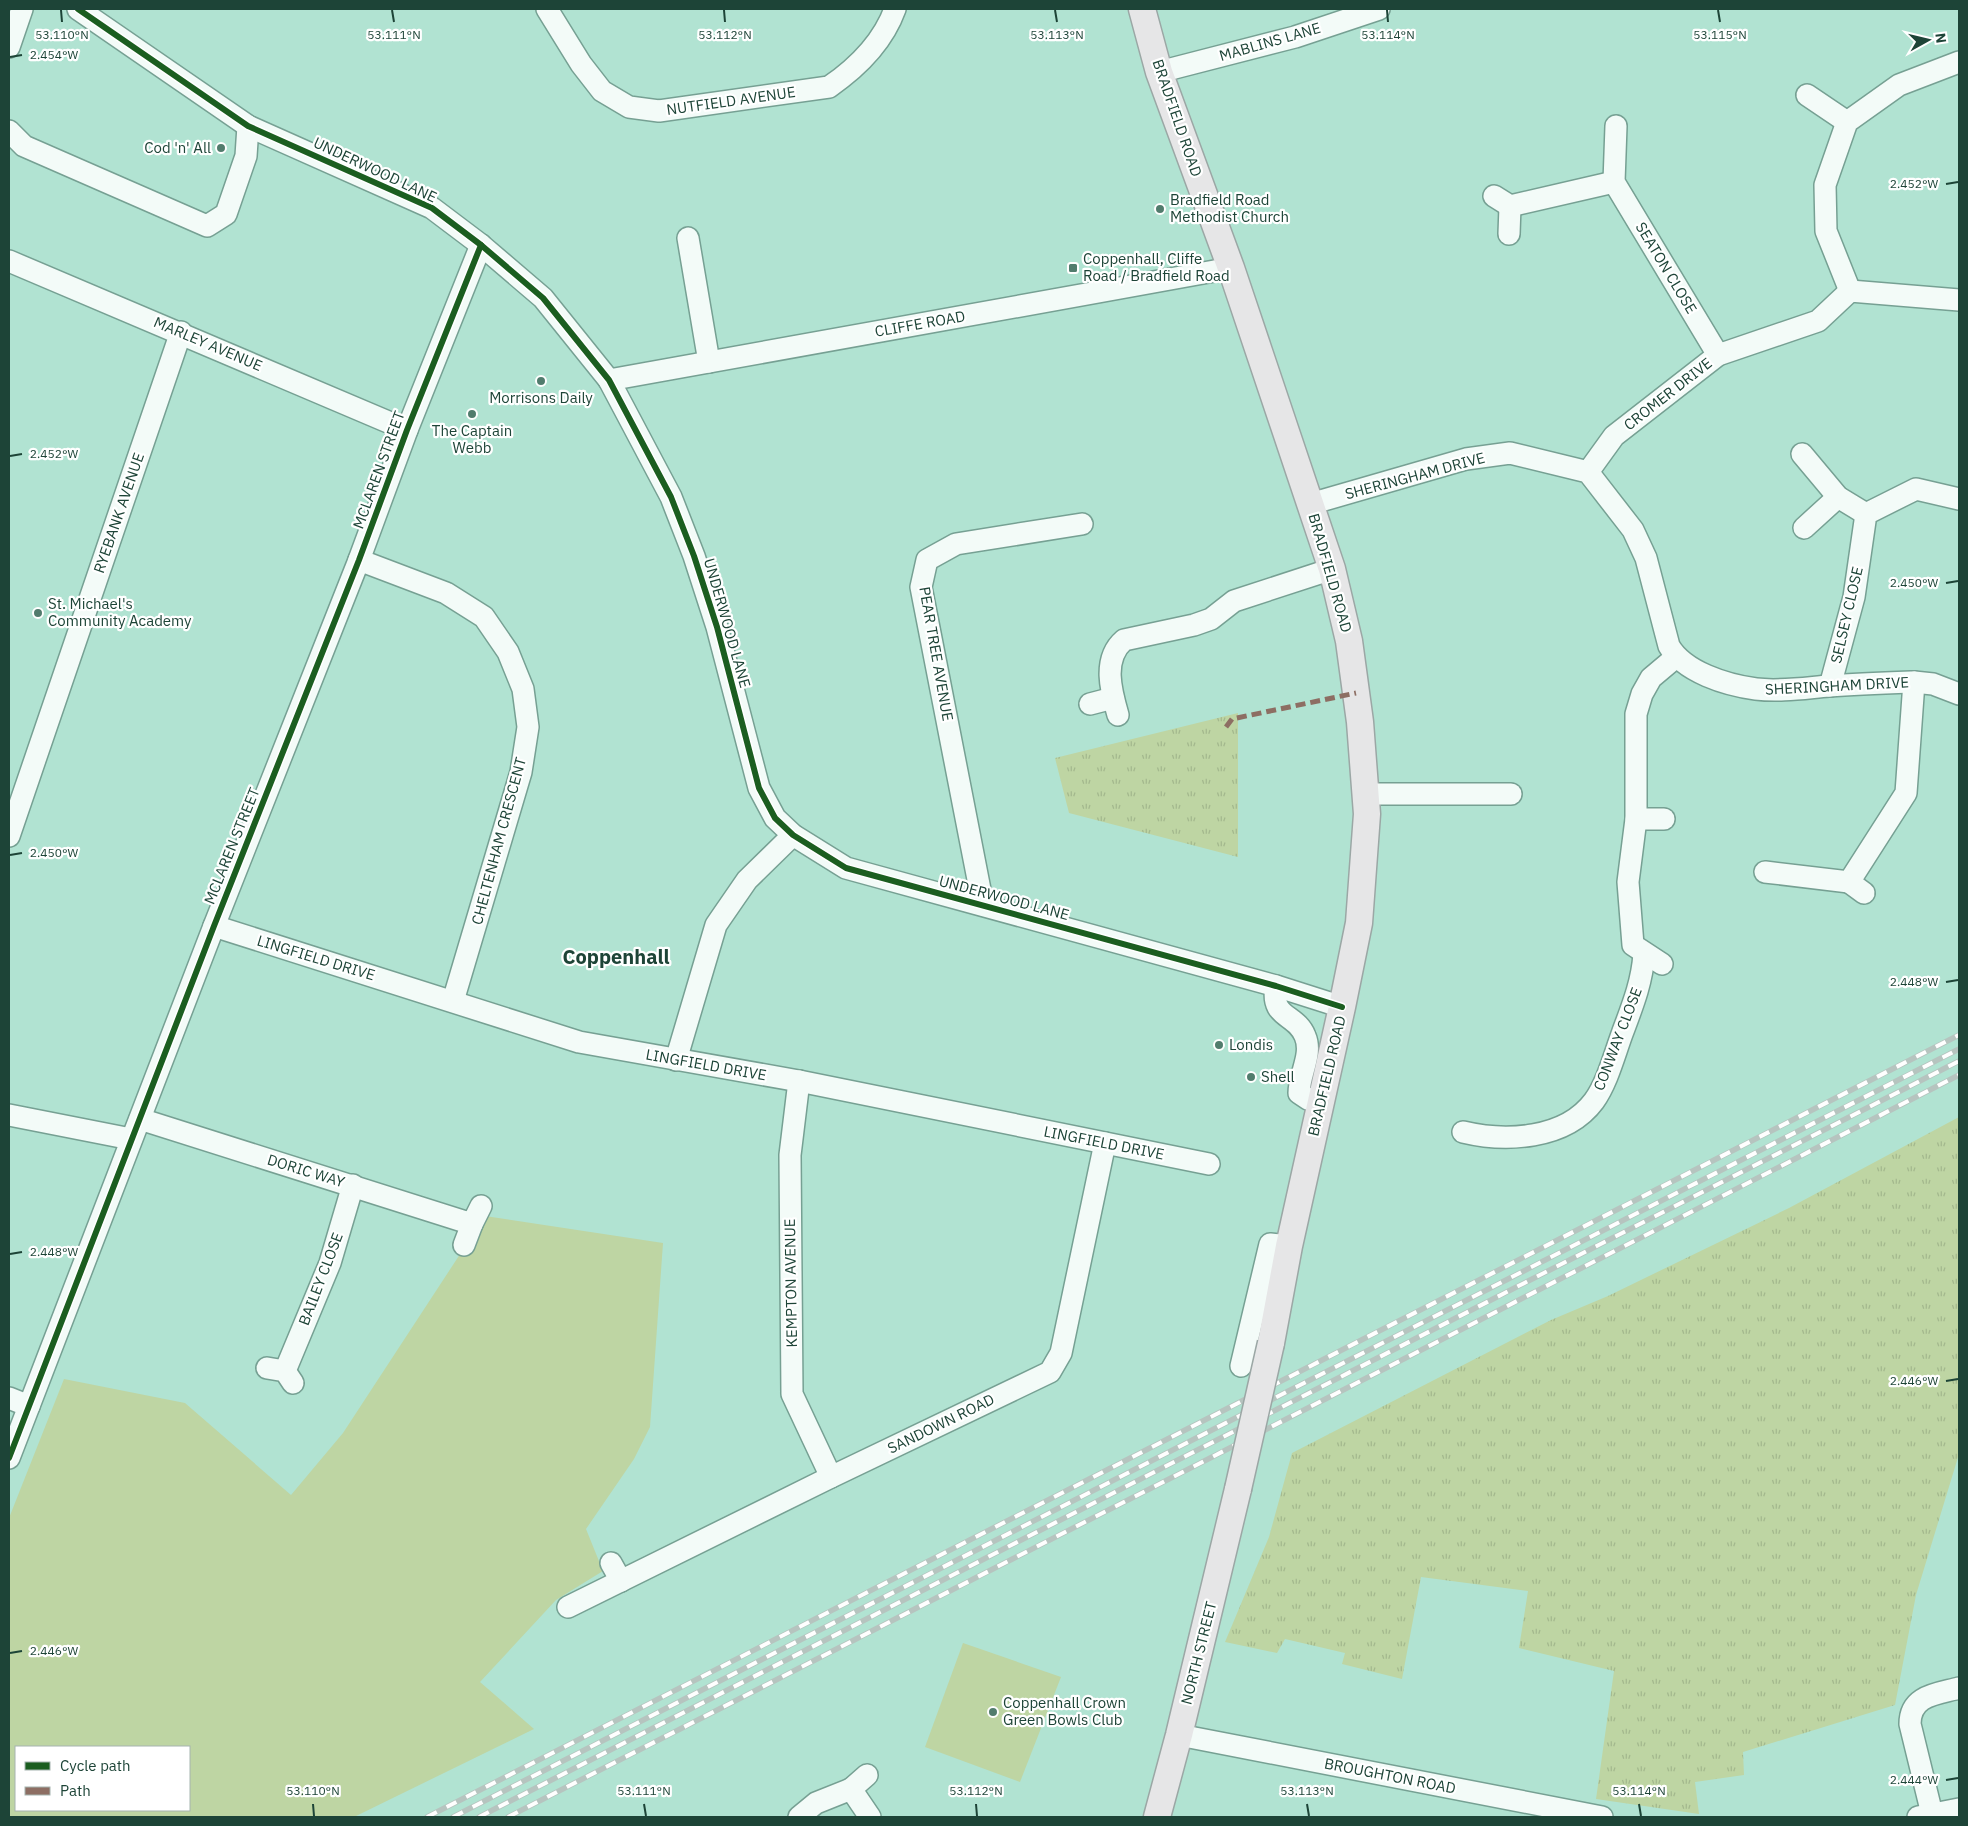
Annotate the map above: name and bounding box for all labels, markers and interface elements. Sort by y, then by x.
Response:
north arrow [1903,15,1953,65]
street label: MABLINS LANE [1217,18,1323,65]
text: 53.110°N [35,27,89,42]
text: 53.111°N [367,27,421,42]
text: 53.112°N [698,27,752,42]
text: 53.113°N [1030,27,1084,42]
text: 53.114°N [1361,27,1415,42]
text: 53.115°N [1693,27,1747,42]
text: N [1931,32,1950,44]
text: 2.454°W [30,47,78,62]
street label: BRADFIELD ROAD [1148,57,1206,179]
street label: NUTFIELD AVENUE [665,82,797,119]
street label: UNDERWOOD LANE [310,133,440,206]
place label: Cod 'n' All [144,138,211,157]
marker: Cod 'n' All [215,142,227,154]
text: 2.452°W [1890,176,1938,191]
place label: Bradfield Road Methodist Church [1170,190,1289,226]
marker: Bradfield Road Methodist Church [1154,203,1166,215]
street label: SEATON CLOSE [1632,218,1701,317]
place label: Coppenhall, Cliffe Road / Bradfield Road [1083,249,1230,285]
marker: Coppenhall, Cliffe Road / Bradfield Road [1067,262,1079,274]
street label: CLIFFE ROAD [873,306,967,341]
street label: MARLEY AVENUE [151,312,265,375]
street label: CROMER DRIVE [1620,353,1716,434]
marker: Morrisons Daily [535,375,547,387]
place label: Morrisons Daily [489,388,593,407]
street label: MCLAREN STREET [348,408,409,531]
marker: The Captain Webb [466,408,478,420]
place label: The Captain Webb [432,421,512,457]
text: 2.452°W [30,446,78,461]
street label: SHERINGHAM DRIVE [1343,448,1487,503]
street label: RYEBANK AVENUE [89,450,148,576]
street label: BRADFIELD ROAD [1304,511,1357,635]
street label: UNDERWOOD LANE [700,556,755,690]
street label: SELSEY CLOSE [1826,565,1867,665]
text: 2.450°W [1890,575,1938,590]
street label: PEAR TREE AVENUE [915,585,958,723]
place label: St. Michael's Community Academy [48,594,192,630]
marker: St. Michael's Community Academy [32,607,44,619]
street label: SHERINGHAM DRIVE [1764,672,1909,699]
street label: CHELTENHAM CRESCENT [467,755,530,927]
street label: MCLAREN STREET [199,784,264,907]
text: 2.450°W [30,845,78,860]
street label: UNDERWOOD LANE [937,871,1071,924]
street label: LINGFIELD DRIVE [255,931,377,984]
district label: Coppenhall [562,943,670,970]
text: 2.448°W [1890,974,1938,989]
street label: CONWAY CLOSE [1589,984,1646,1093]
street label: BRADFIELD ROAD [1303,1014,1350,1138]
place label: Londis [1229,1035,1273,1054]
marker: Londis [1213,1039,1225,1051]
street label: LINGFIELD DRIVE [644,1045,768,1084]
place label: Shell [1261,1067,1295,1086]
marker: Shell [1245,1071,1257,1083]
street label: LINGFIELD DRIVE [1042,1122,1166,1164]
street label: DORIC WAY [265,1150,347,1191]
street label: KEMPTON AVENUE [780,1218,801,1348]
street label: BAILEY CLOSE [294,1230,347,1328]
text: 2.448°W [30,1244,78,1259]
text: 2.446°W [1890,1373,1938,1388]
street label: SANDOWN ROAD [884,1389,997,1458]
street label: NORTH STREET [1176,1599,1221,1707]
text: 2.446°W [30,1643,78,1658]
place label: Coppenhall Crown Green Bowls Club [1003,1693,1126,1729]
marker: Coppenhall Crown Green Bowls Club [987,1706,999,1718]
legend [15,1746,190,1811]
street label: BROUGHTON ROAD [1323,1753,1458,1798]
text: Cycle path [60,1756,131,1775]
text: 2.444°W [1890,1772,1938,1787]
text: Path [60,1781,91,1800]
text: 53.110°N [286,1783,340,1798]
text: 53.111°N [617,1783,671,1798]
text: 53.112°N [949,1783,1003,1798]
text: 53.113°N [1280,1783,1334,1798]
text: 53.114°N [1612,1783,1666,1798]

